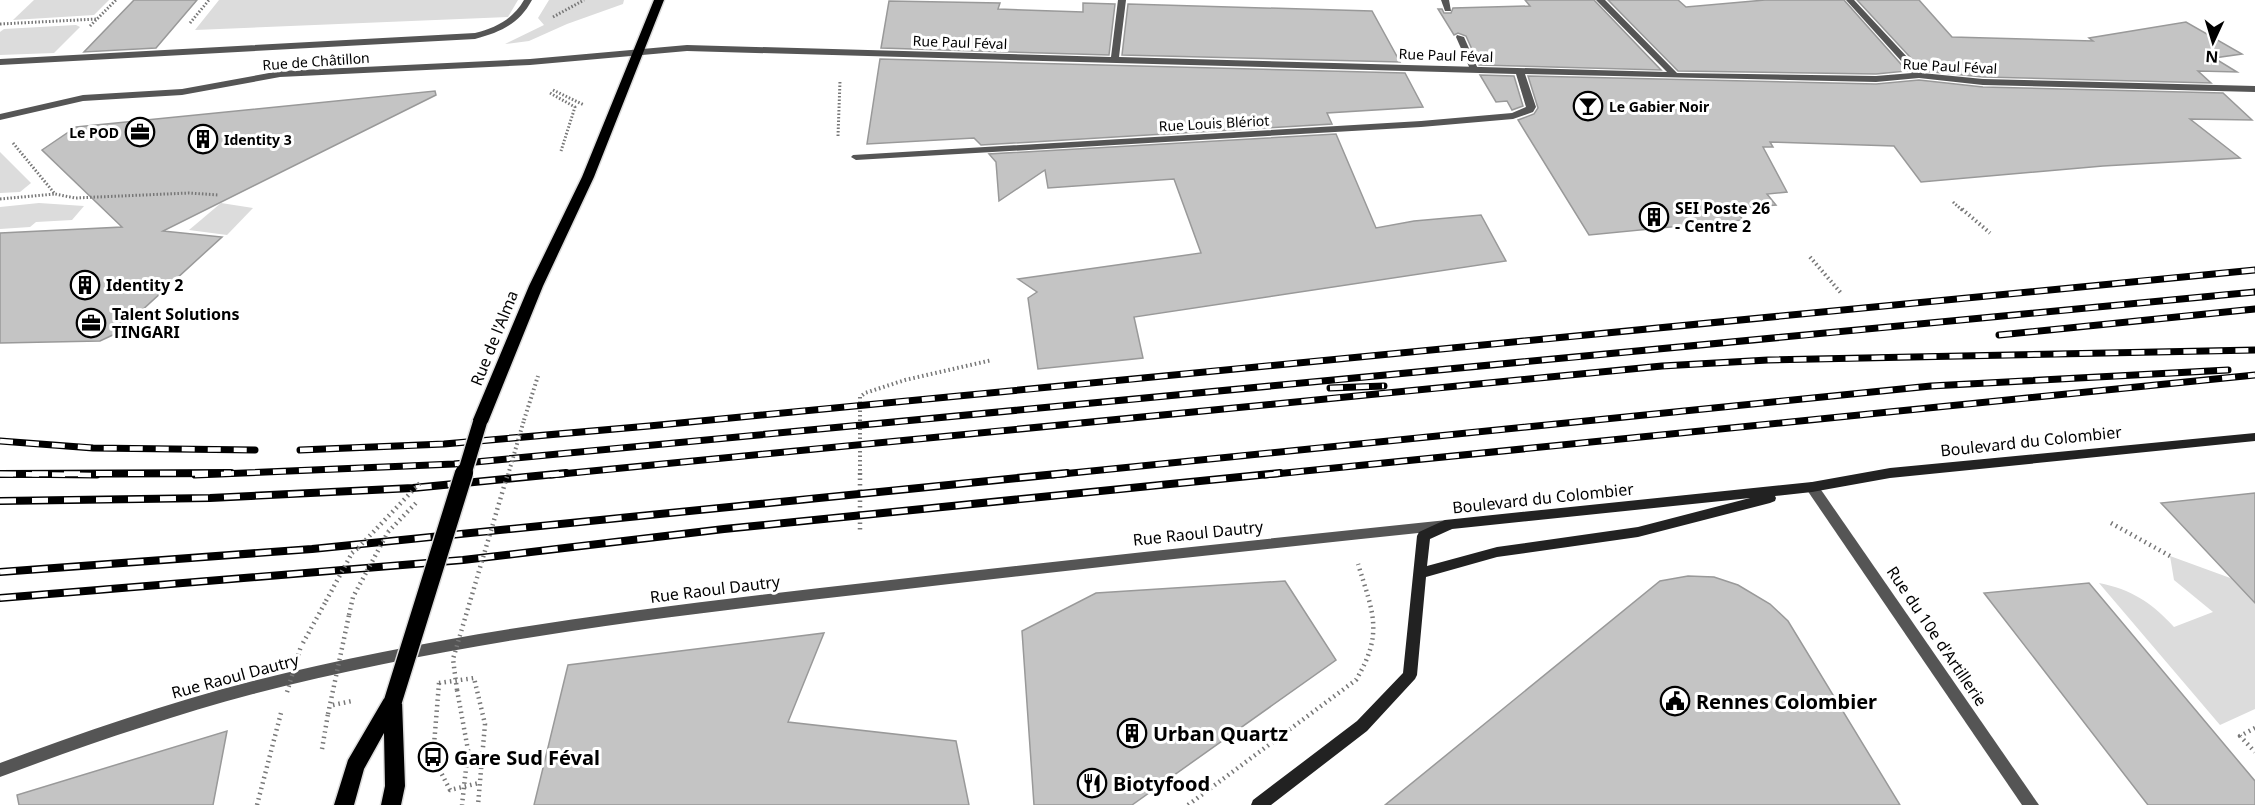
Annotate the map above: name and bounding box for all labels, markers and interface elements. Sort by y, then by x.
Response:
north arrow [2183,12,2243,72]
street label: Rue Paul Féval [912,31,1008,53]
street label: Rue Paul Féval [1398,44,1494,66]
text: N [2205,46,2219,68]
street label: Rue de Châtillon [262,48,370,74]
street label: Rue Paul Féval [1902,54,1998,78]
bar icon: Le Gabier Noir [1572,90,1604,122]
place label: Le Gabier Noir [1609,97,1710,116]
street label: Rue Louis Blériot [1158,111,1270,135]
office icon: Le POD [124,116,156,148]
place label: Le POD [69,123,119,142]
building icon: Identity 3 [187,123,219,155]
place label: Identity 3 [224,130,292,149]
place label: SEI Poste 26 - Centre 2 [1675,197,1770,237]
building icon: SEI Poste 26 - Centre 2 [1638,201,1670,233]
building icon: Identity 2 [69,269,101,301]
place label: Identity 2 [106,274,183,296]
street label: Rue de l'Alma [465,287,523,389]
place label: Talent Solutions TINGARI [112,303,240,343]
office icon: Talent Solutions TINGARI [75,307,107,339]
street label: Boulevard du Colombier [1939,420,2123,461]
street label: Boulevard du Colombier [1451,477,1635,518]
street label: Rue Raoul Dautry [1132,515,1265,551]
street label: Rue du 10e d'Artillerie [1882,562,1992,710]
street label: Rue Raoul Dautry [649,570,782,608]
street label: Rue Raoul Dautry [169,648,302,704]
public building icon: Rennes Colombier [1659,685,1691,717]
place label: Rennes Colombier [1696,688,1877,715]
building icon: Urban Quartz [1116,717,1148,749]
place label: Urban Quartz [1153,720,1288,747]
bus stop icon: Gare Sud Féval [417,741,449,773]
place label: Gare Sud Féval [454,744,600,771]
restaurant icon: Biotyfood [1076,767,1108,799]
place label: Biotyfood [1113,770,1210,797]

